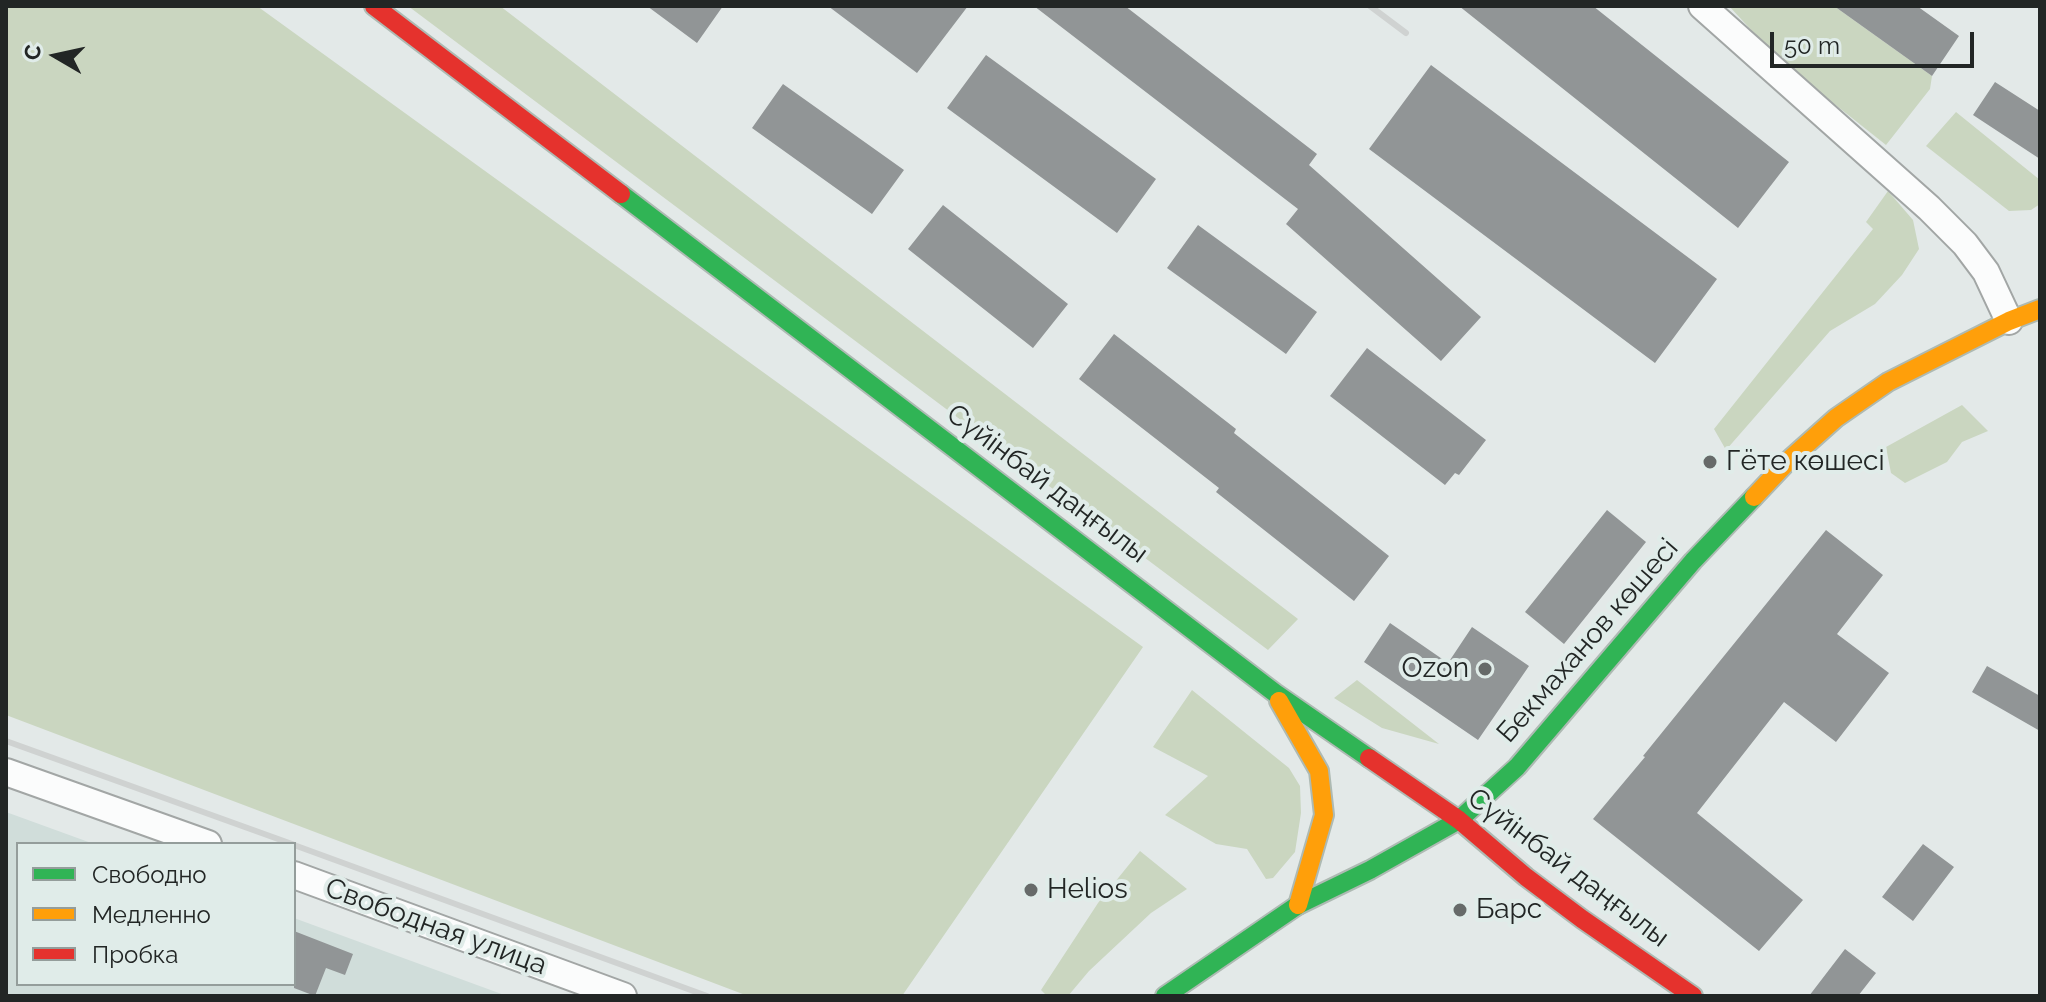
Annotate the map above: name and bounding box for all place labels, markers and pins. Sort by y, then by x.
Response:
place label: Гёте көшесі [1726,445,1885,479]
marker: Гёте көшесі [1701,453,1719,471]
place label: Ozon [1402,652,1469,686]
marker: Ozon [1476,660,1494,678]
place label: Helios [1047,873,1128,907]
marker: Helios [1022,881,1040,899]
place label: Барс [1476,893,1542,927]
marker: Барс [1451,901,1469,919]

